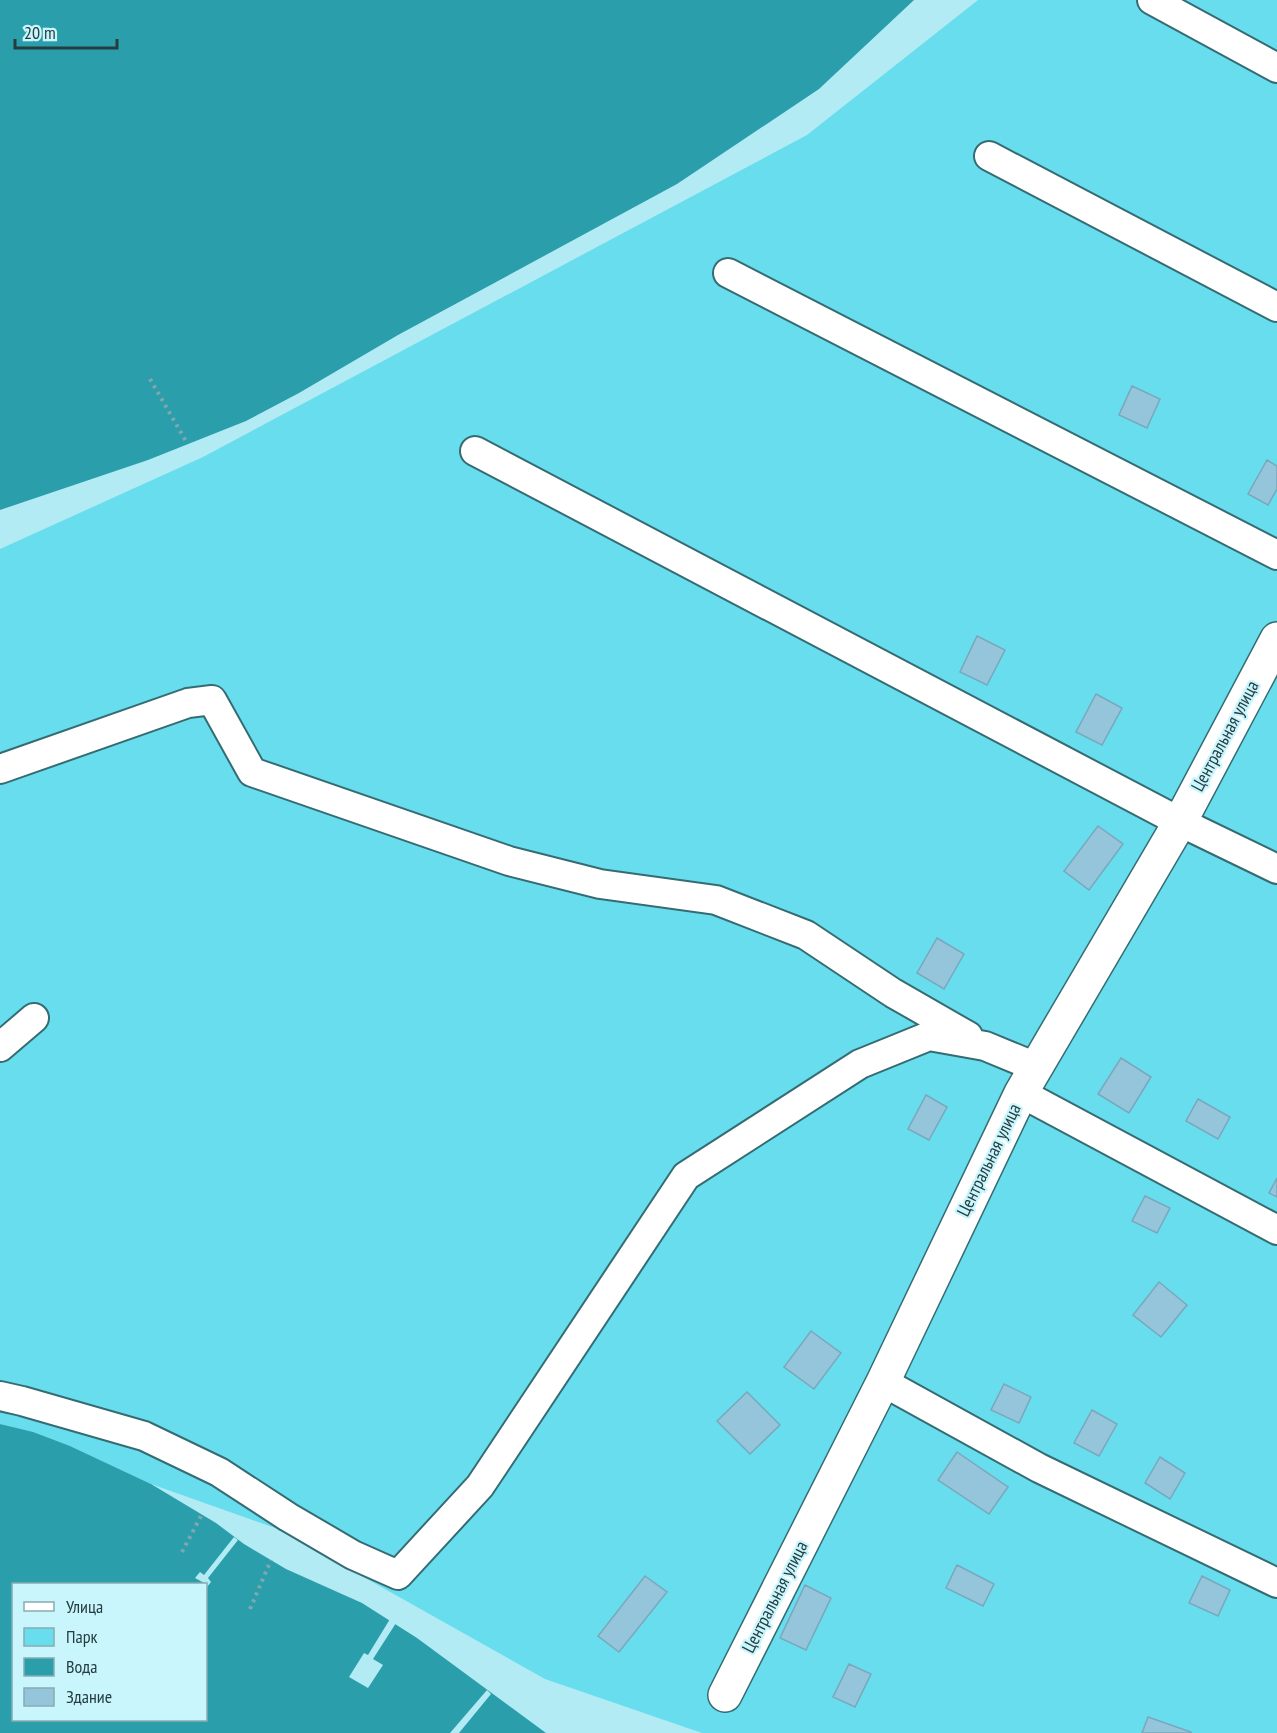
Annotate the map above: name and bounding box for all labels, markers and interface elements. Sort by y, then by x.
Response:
scale bar [15,12,117,50]
text: 20 m [24,21,56,44]
street label: Центральная улица [1186,676,1263,795]
street label: Центральная улица [951,1100,1026,1220]
street label: Центральная улица [737,1537,813,1657]
legend [12,1583,207,1721]
text: Улица [66,1595,103,1618]
text: Парк [66,1625,97,1648]
text: Вода [66,1655,97,1678]
text: Здание [66,1685,112,1708]

